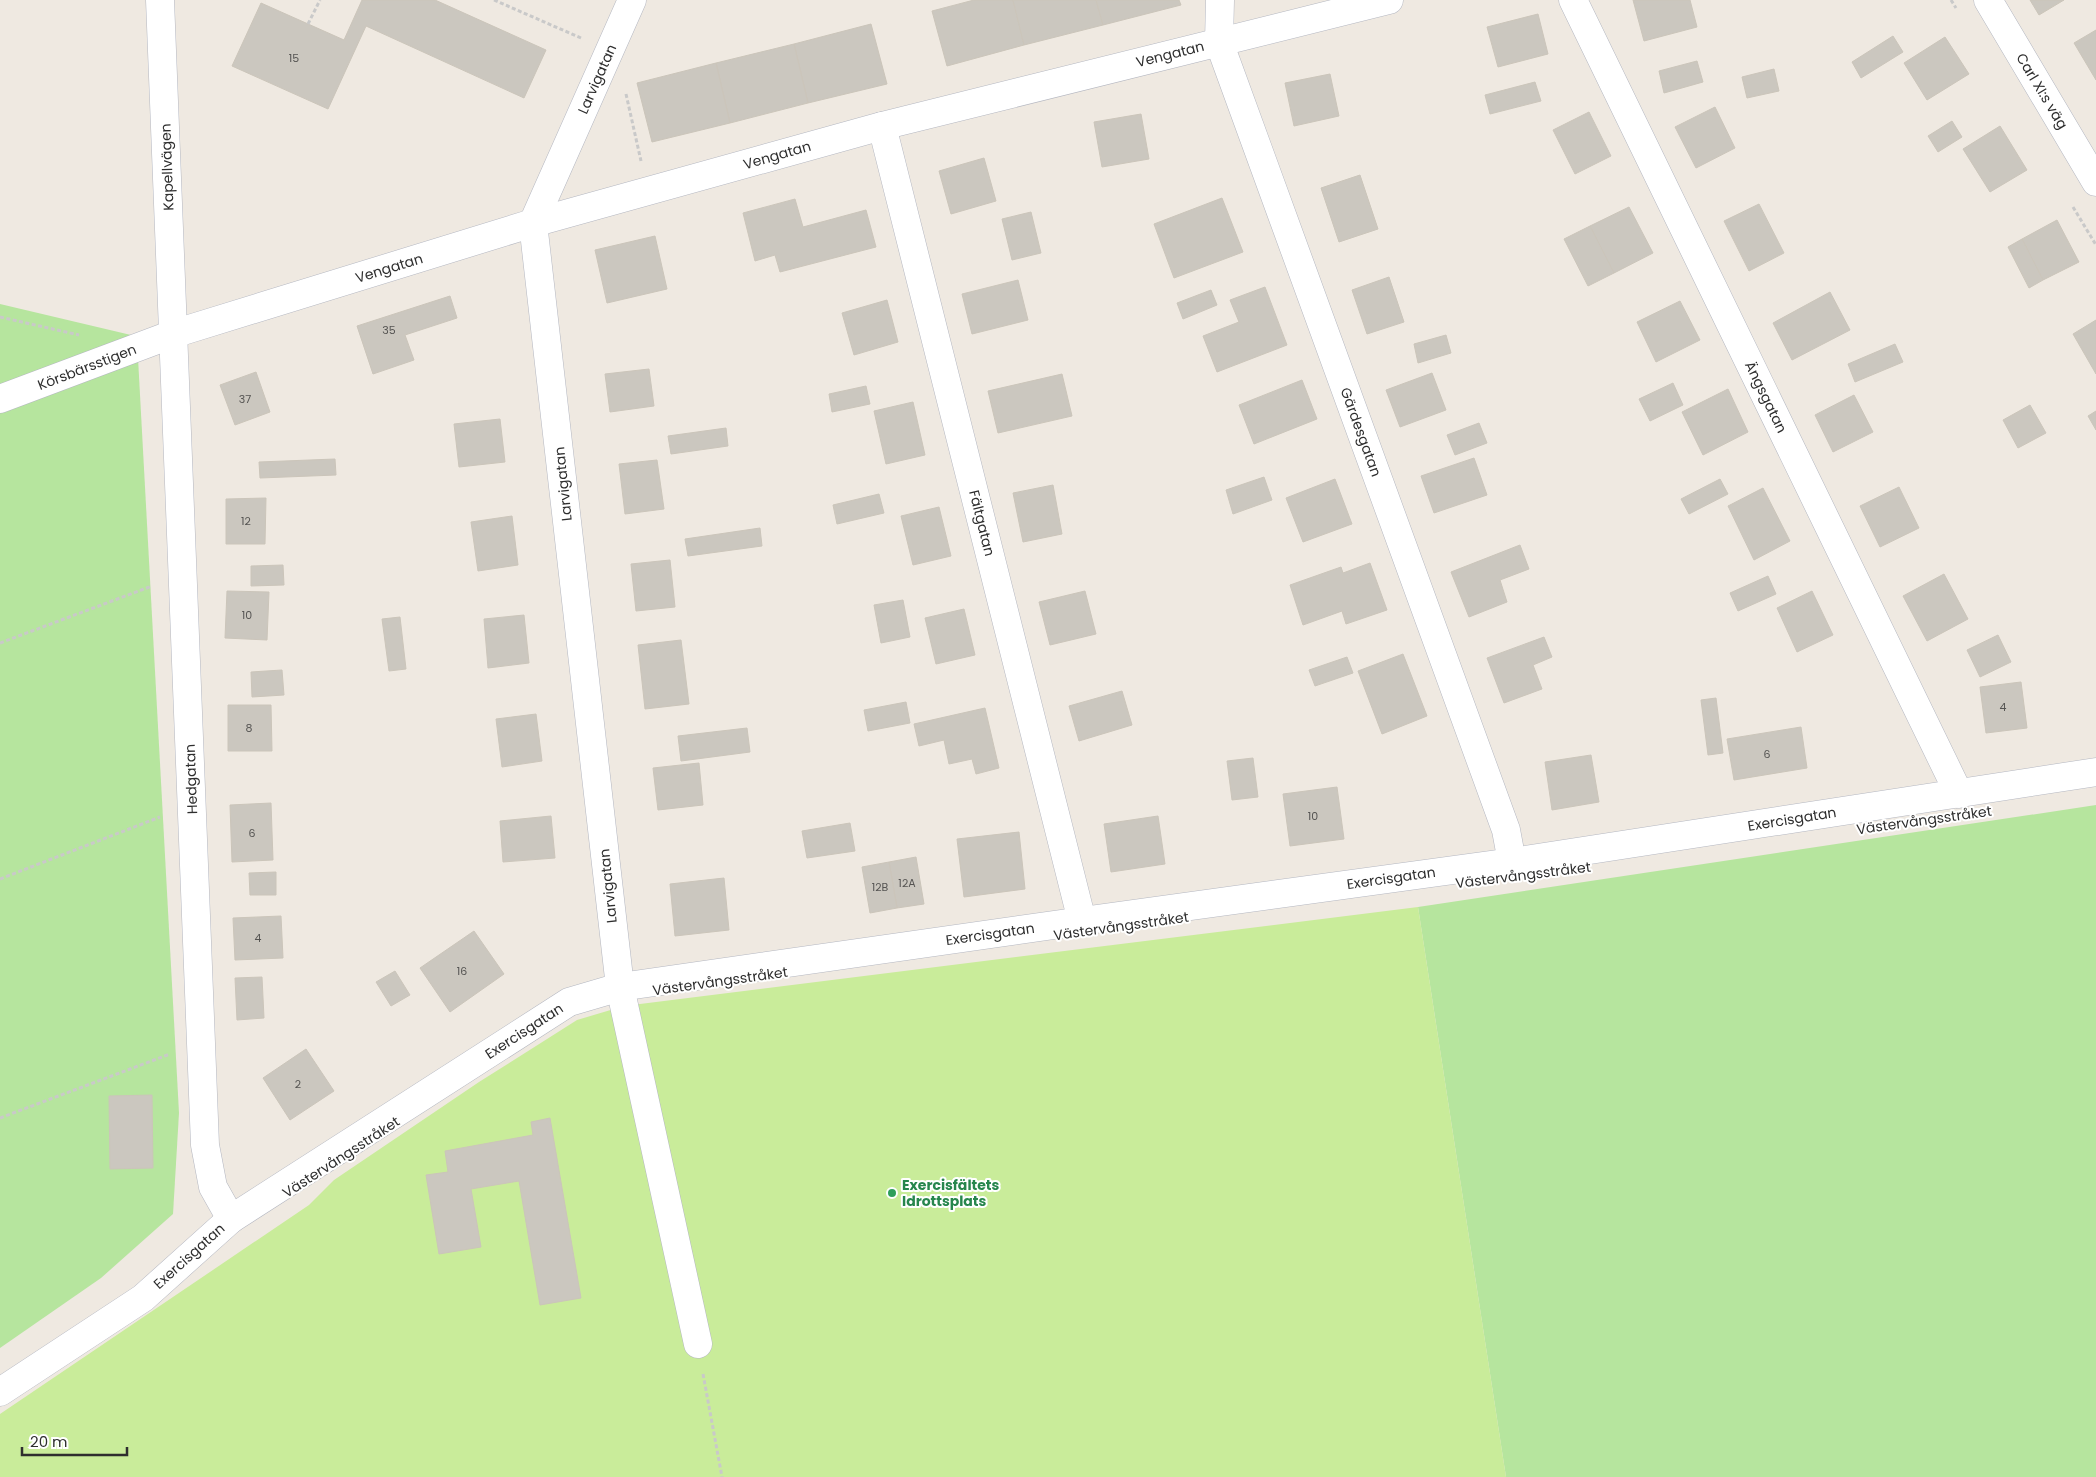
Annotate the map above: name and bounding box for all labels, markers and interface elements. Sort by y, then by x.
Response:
street label: Vengatan [1134,36,1206,72]
street label: Larvigatan [573,41,621,117]
street label: Carl XI:s väg [2011,49,2073,133]
house number: 15 [289,50,299,66]
street label: Kapellvägen [155,123,179,211]
street label: Vengatan [741,136,813,174]
street label: Vengatan [353,248,425,288]
house number: 35 [382,322,396,338]
street label: Körsbärsstigen [35,339,139,395]
street label: Ängsgatan [1740,358,1792,436]
street label: Gärdesgatan [1336,385,1386,479]
house number: 37 [239,391,251,407]
street label: Larvigatan [549,446,577,522]
street label: Fältgatan [964,488,1000,558]
house number: 12 [241,513,251,529]
house number: 10 [242,607,252,623]
house number: 4 [2000,699,2007,715]
house number: 8 [246,720,253,736]
street label: Hedgatan [180,744,202,814]
house number: 6 [1764,746,1771,762]
street label: Västervångsstråket [1855,801,1993,839]
street label: Exercisgatan [1746,802,1838,836]
house number: 10 [1308,808,1318,824]
house number: 6 [249,825,256,841]
street label: Larvigatan [594,848,622,924]
street label: Västervångsstråket [1454,857,1592,893]
street label: Exercisgatan [1345,862,1437,894]
house number: 12A [898,875,916,891]
house number: 12B [872,879,889,895]
street label: Västervångsstråket [1052,907,1190,945]
street label: Exercisgatan [944,918,1036,950]
house number: 4 [255,930,262,946]
street label: Västervångsstråket [651,962,789,1000]
house number: 16 [457,963,467,979]
street label: Exercisgatan [481,998,567,1064]
house number: 2 [295,1076,301,1092]
street label: Västervångsstråket [278,1111,404,1203]
place label: Exercisfältets Idrottsplats [902,1175,1000,1211]
marker: Exercisfältets Idrottsplats [886,1187,898,1199]
street label: Exercisgatan [149,1219,229,1293]
scale bar [22,1424,128,1456]
text: 20 m [30,1431,68,1452]

